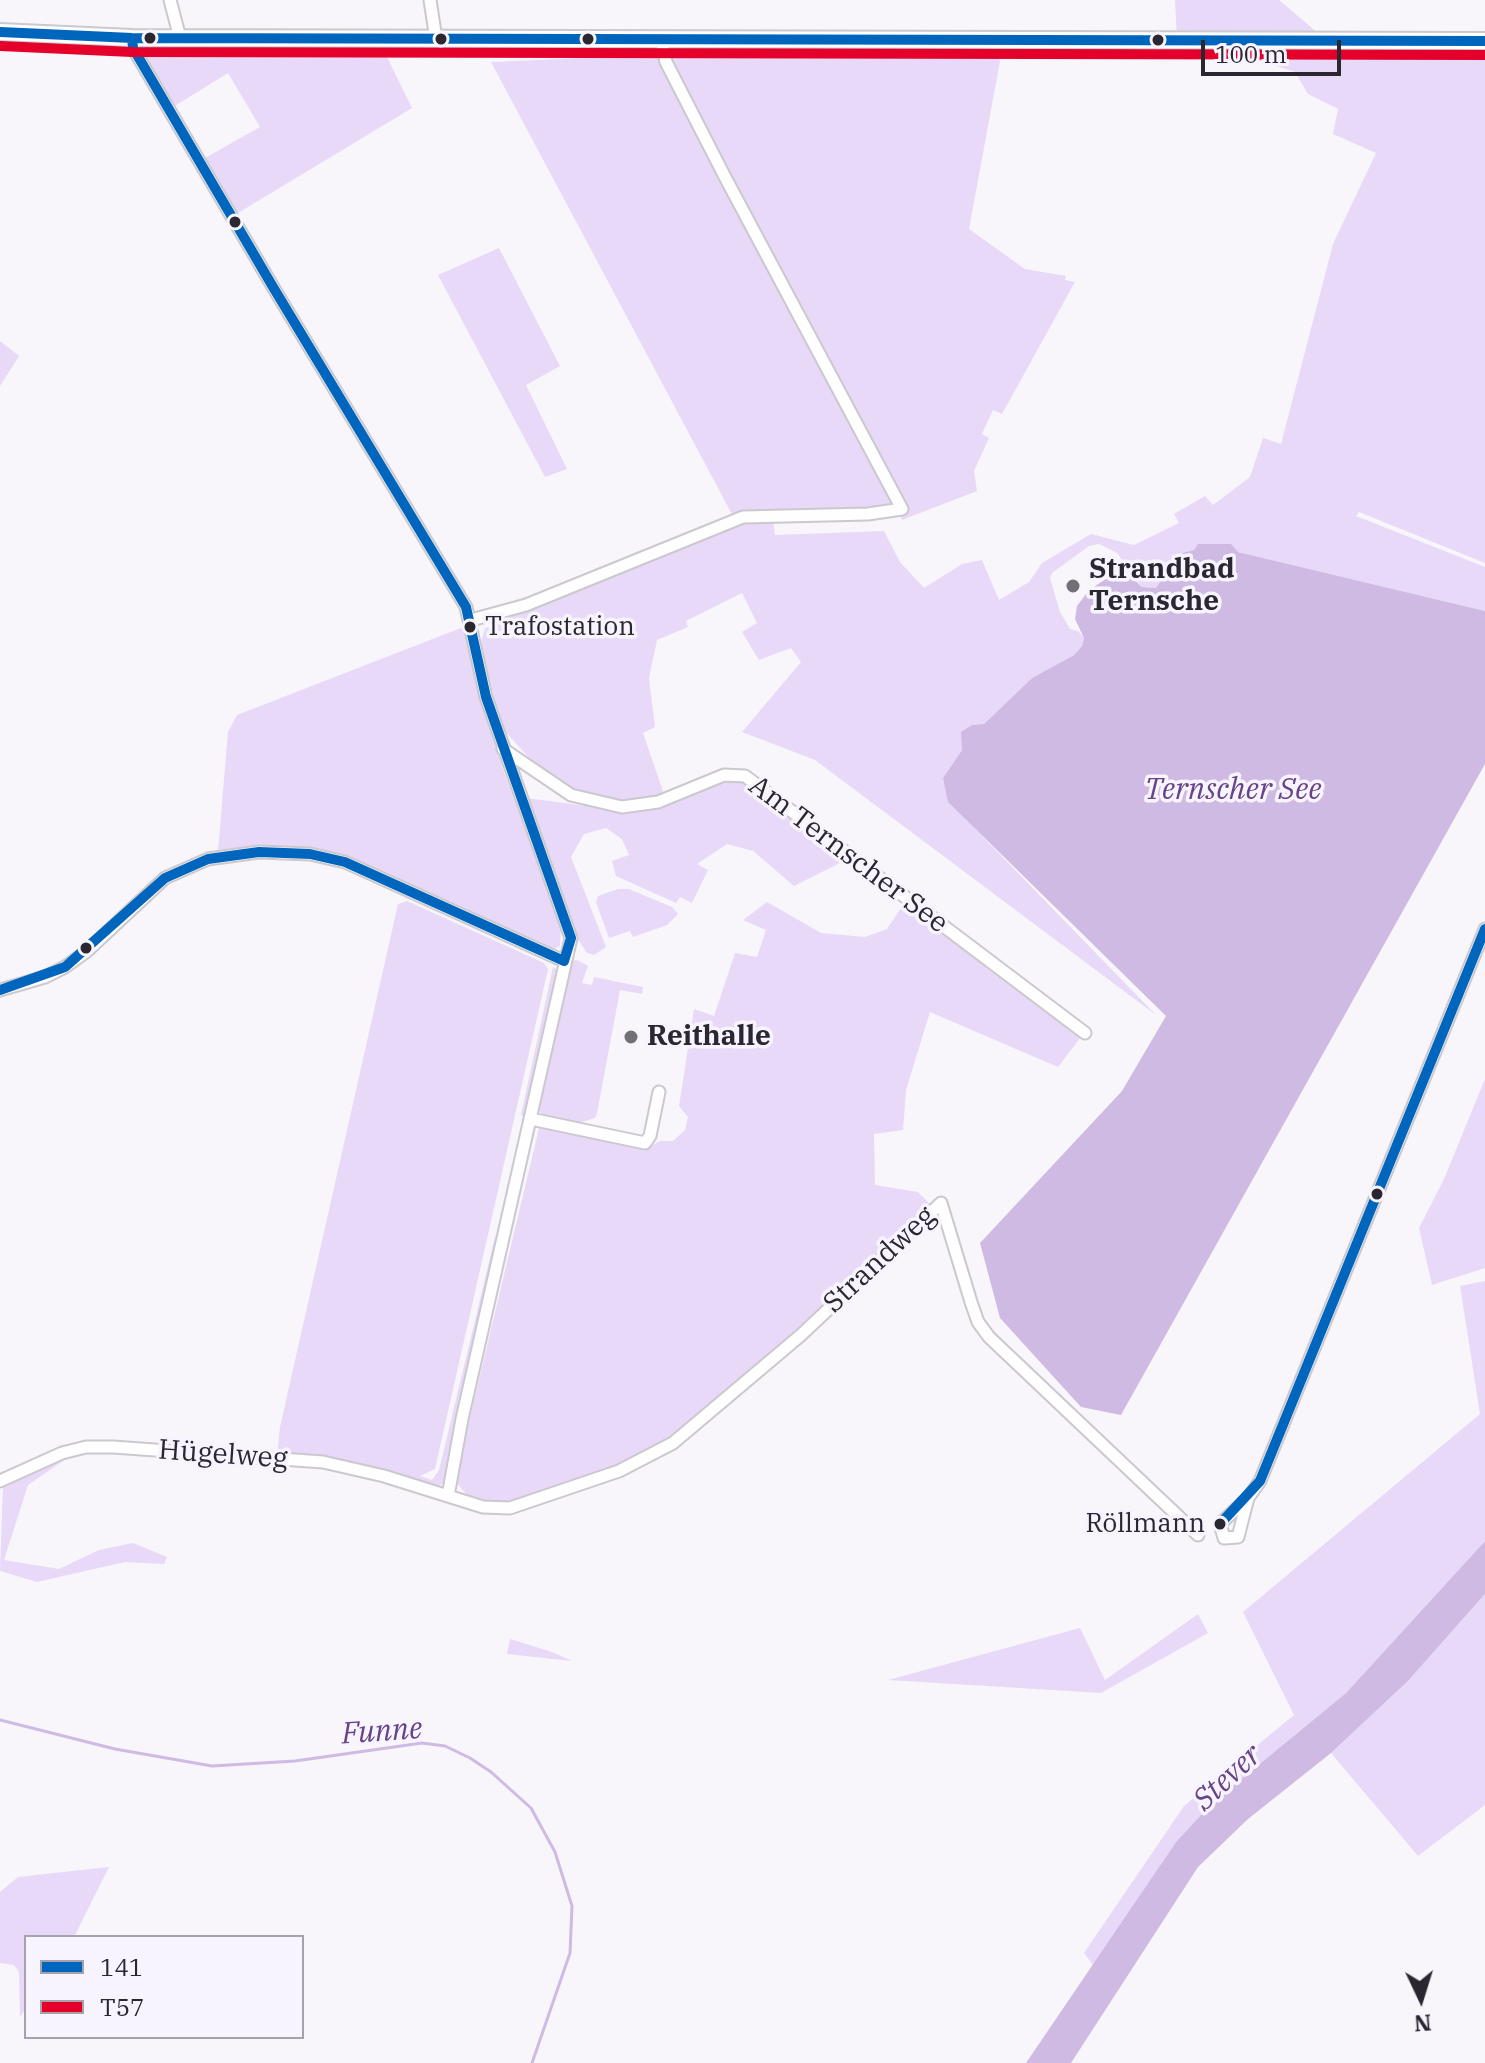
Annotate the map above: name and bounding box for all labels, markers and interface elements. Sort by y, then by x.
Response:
scale bar [1205,24,1345,74]
unlabelled marker [142,30,158,46]
unlabelled marker [433,31,449,47]
unlabelled marker [580,31,596,47]
unlabelled marker [1150,32,1166,48]
text: 100 m [1215,38,1287,70]
unlabelled marker [227,214,243,230]
place label: Strandbad Ternsche [1089,553,1235,619]
marker: Strandbad Ternsche [1064,577,1082,595]
place label: Trafostation [485,611,635,643]
marker: Trafostation [462,619,478,635]
street label: Am Ternscher See [742,769,954,941]
water label: Ternscher See [1144,772,1322,808]
unlabelled marker [78,940,94,956]
place label: Reithalle [647,1020,771,1054]
marker: Reithalle [622,1028,640,1046]
unlabelled marker [1369,1186,1385,1202]
street label: Strandweg [817,1200,943,1320]
street label: Hügelweg [157,1434,289,1476]
place label: Röllmann [1085,1508,1205,1540]
marker: Röllmann [1212,1516,1228,1532]
water label: Funne [340,1711,424,1753]
water label: Stever [1186,1737,1270,1819]
legend [24,1935,304,2039]
text: 141 [100,1951,143,1983]
north arrow [1381,1959,1461,2039]
text: T57 [100,1991,144,2023]
text: N [1413,2008,1432,2039]

